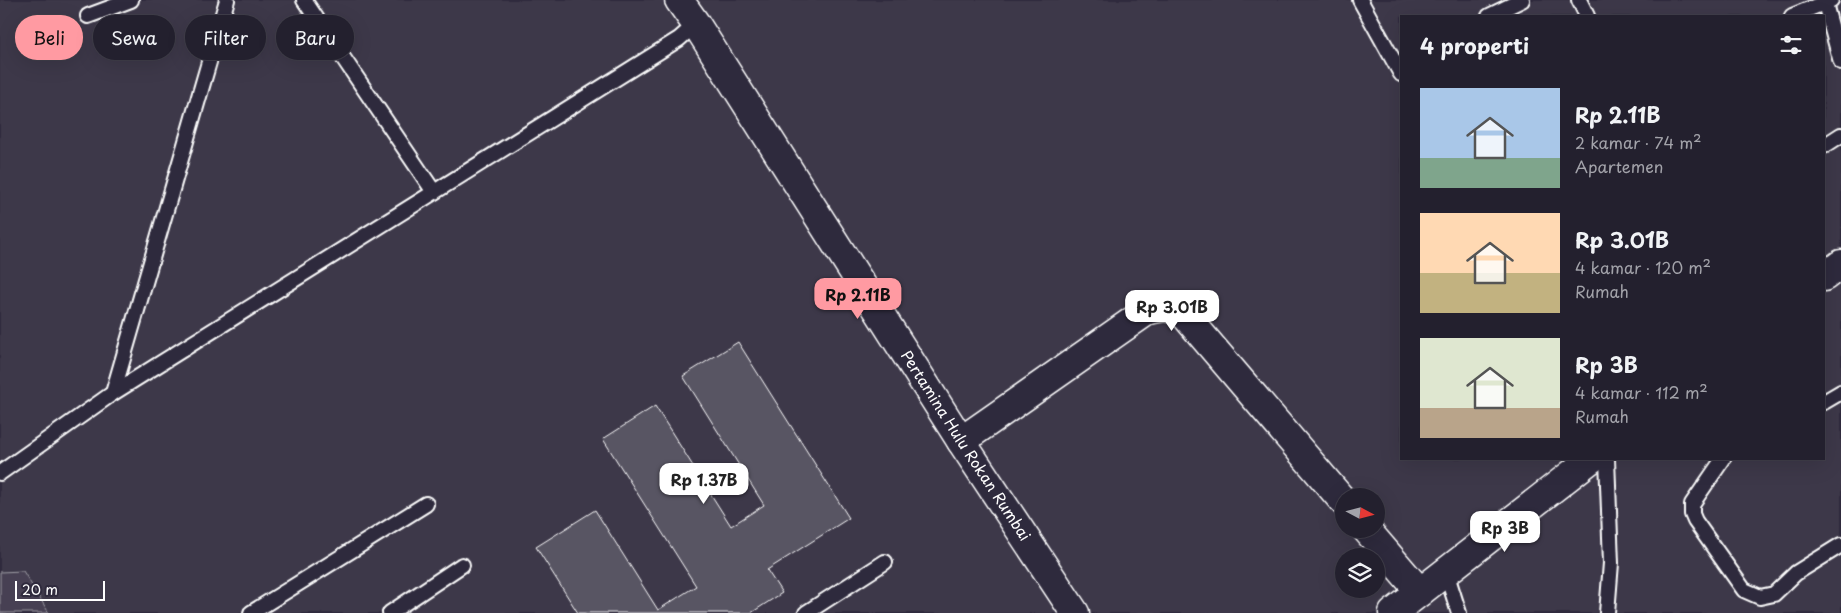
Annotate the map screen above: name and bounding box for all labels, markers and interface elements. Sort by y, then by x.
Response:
chip: Beli [15,15,83,60]
chip: Sewa [93,15,175,60]
chip: Filter [185,15,266,60]
chip: Baru [276,15,354,60]
text: 4 properti [1420,29,1529,61]
icon: filters [1777,31,1805,59]
text: Rp 2.11B [1575,98,1661,130]
icon: home [1460,108,1520,168]
text: 2 kamar · 74 m² [1575,130,1701,154]
text: Apartemen [1575,154,1664,178]
text: Rp 3.01B [1575,223,1669,255]
icon: home [1460,233,1520,293]
text: 4 kamar · 120 m² [1575,255,1711,279]
pin: Rp 2.11B [806,278,910,320]
text: Rumah [1575,279,1629,303]
text: Rp 2.11B [825,282,891,306]
pin: Rp 3.01B [1120,290,1224,332]
text: Rp 3.01B [1136,294,1208,318]
street label: Pertamina Hulu Rokan Rumbai [896,345,1037,545]
text: Rp 3B [1575,348,1638,380]
icon: home [1460,358,1520,418]
text: 4 kamar · 112 m² [1575,380,1708,404]
text: Rumah [1575,404,1629,428]
pin: Rp 1.37B [652,462,756,505]
text: Rp 1.37B [670,467,738,491]
north arrow [1335,488,1385,538]
map controls [1335,488,1385,598]
pin: Rp 3B [1470,510,1540,553]
text: Rp 3B [1481,515,1529,539]
button: layers [1335,548,1385,598]
scale bar [15,578,105,601]
text: 20 m [22,579,58,600]

